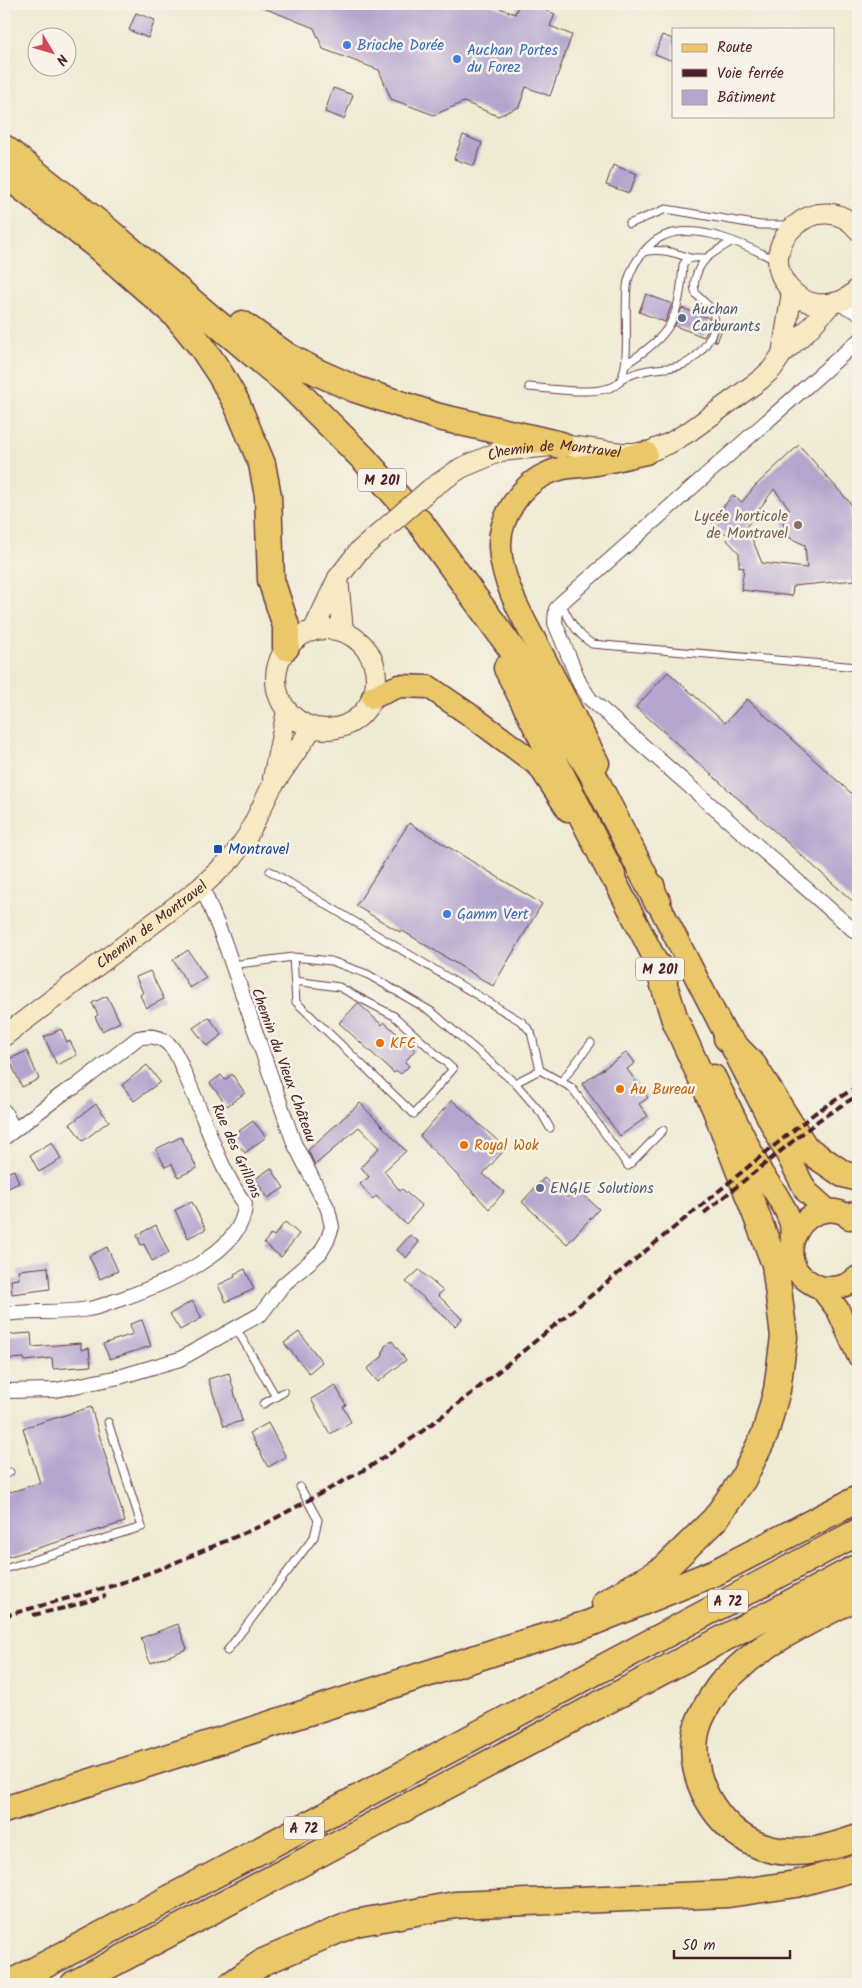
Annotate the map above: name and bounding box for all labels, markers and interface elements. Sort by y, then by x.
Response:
north arrow [28,28,78,78]
legend [672,28,834,118]
place label: Brioche Dorée [357,34,444,58]
text: Route [717,36,753,60]
marker: Brioche Dorée [341,39,353,51]
place label: Auchan Portes du Forez [467,39,559,80]
text: N [50,49,73,70]
marker: Auchan Portes du Forez [451,53,463,65]
text: Voie ferrée [717,62,784,86]
text: Bâtiment [717,86,776,110]
place label: Auchan Carburants [692,298,761,339]
marker: Auchan Carburants [676,312,688,324]
street label: Chemin de Montravel [483,434,622,469]
road number: M 201 [358,468,406,492]
place label: Lycée horticole de Montravel [694,505,788,546]
marker: Lycée horticole de Montravel [792,519,804,531]
place label: Montravel [228,838,290,862]
marker: Montravel [212,843,224,855]
street label: Chemin de Montravel [91,875,214,976]
place label: Gamm Vert [457,903,529,927]
marker: Gamm Vert [441,908,453,920]
road number: M 201 [636,958,684,981]
street label: Chemin du Vieux Château [244,985,322,1146]
place label: KFC [390,1032,416,1056]
marker: KFC [374,1037,386,1049]
place label: Au Bureau [630,1078,695,1102]
marker: Au Bureau [614,1083,626,1095]
street label: Rue des Grillons [204,1100,268,1203]
place label: Royal Wok [474,1134,540,1158]
marker: Royal Wok [458,1139,470,1151]
place label: ENGIE Solutions [550,1177,654,1201]
marker: ENGIE Solutions [534,1182,546,1194]
road number: A 72 [708,1590,748,1612]
road number: A 72 [284,1816,324,1840]
scale bar [674,1928,791,1960]
text: 50 m [682,1934,716,1958]

